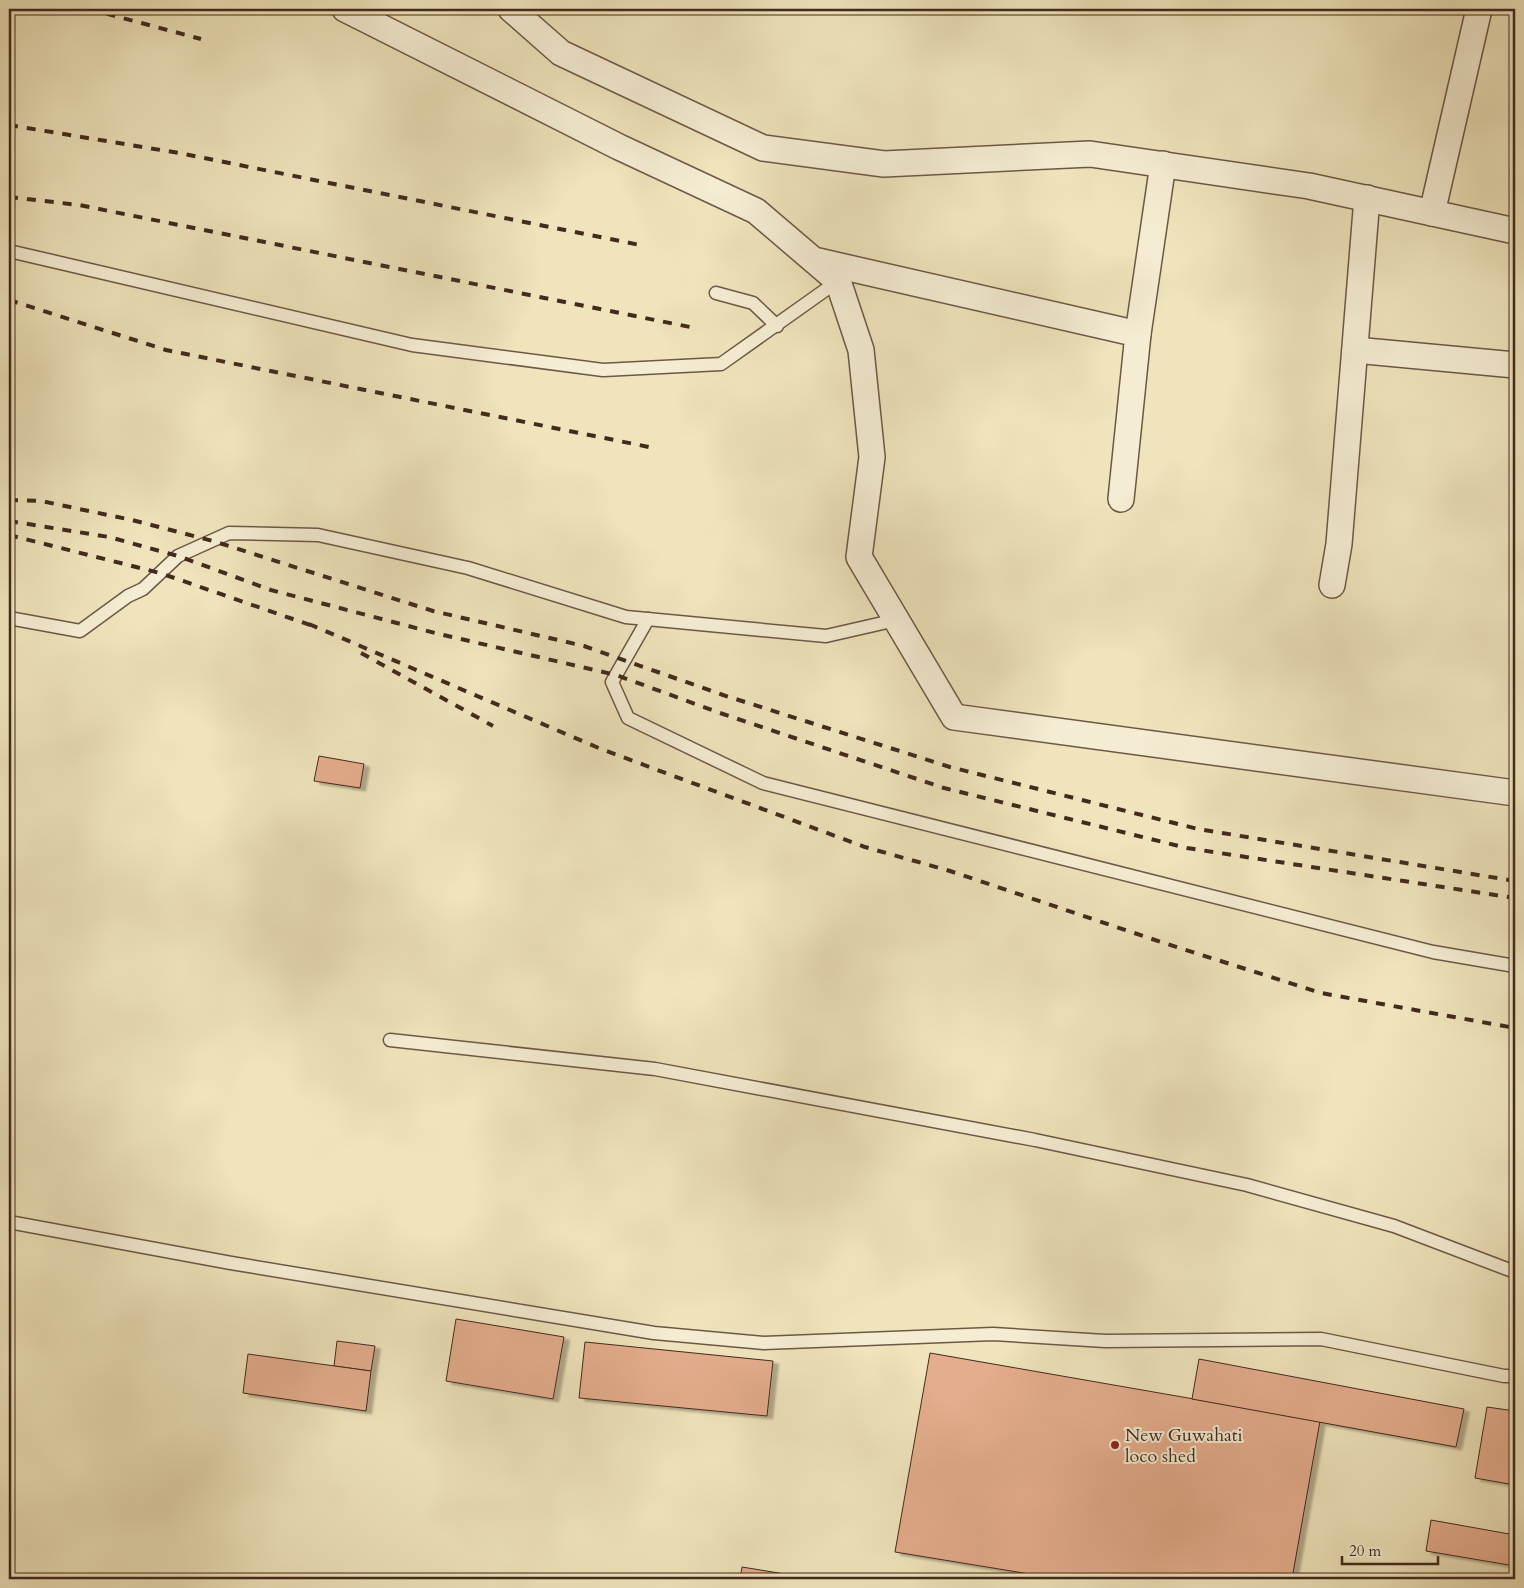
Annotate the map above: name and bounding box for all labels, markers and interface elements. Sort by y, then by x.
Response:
place label: New Guwahati loco shed [1125,1423,1243,1469]
marker: New Guwahati loco shed [1109,1439,1121,1451]
scale bar [1342,1533,1438,1565]
text: 20 m [1349,1541,1381,1561]

